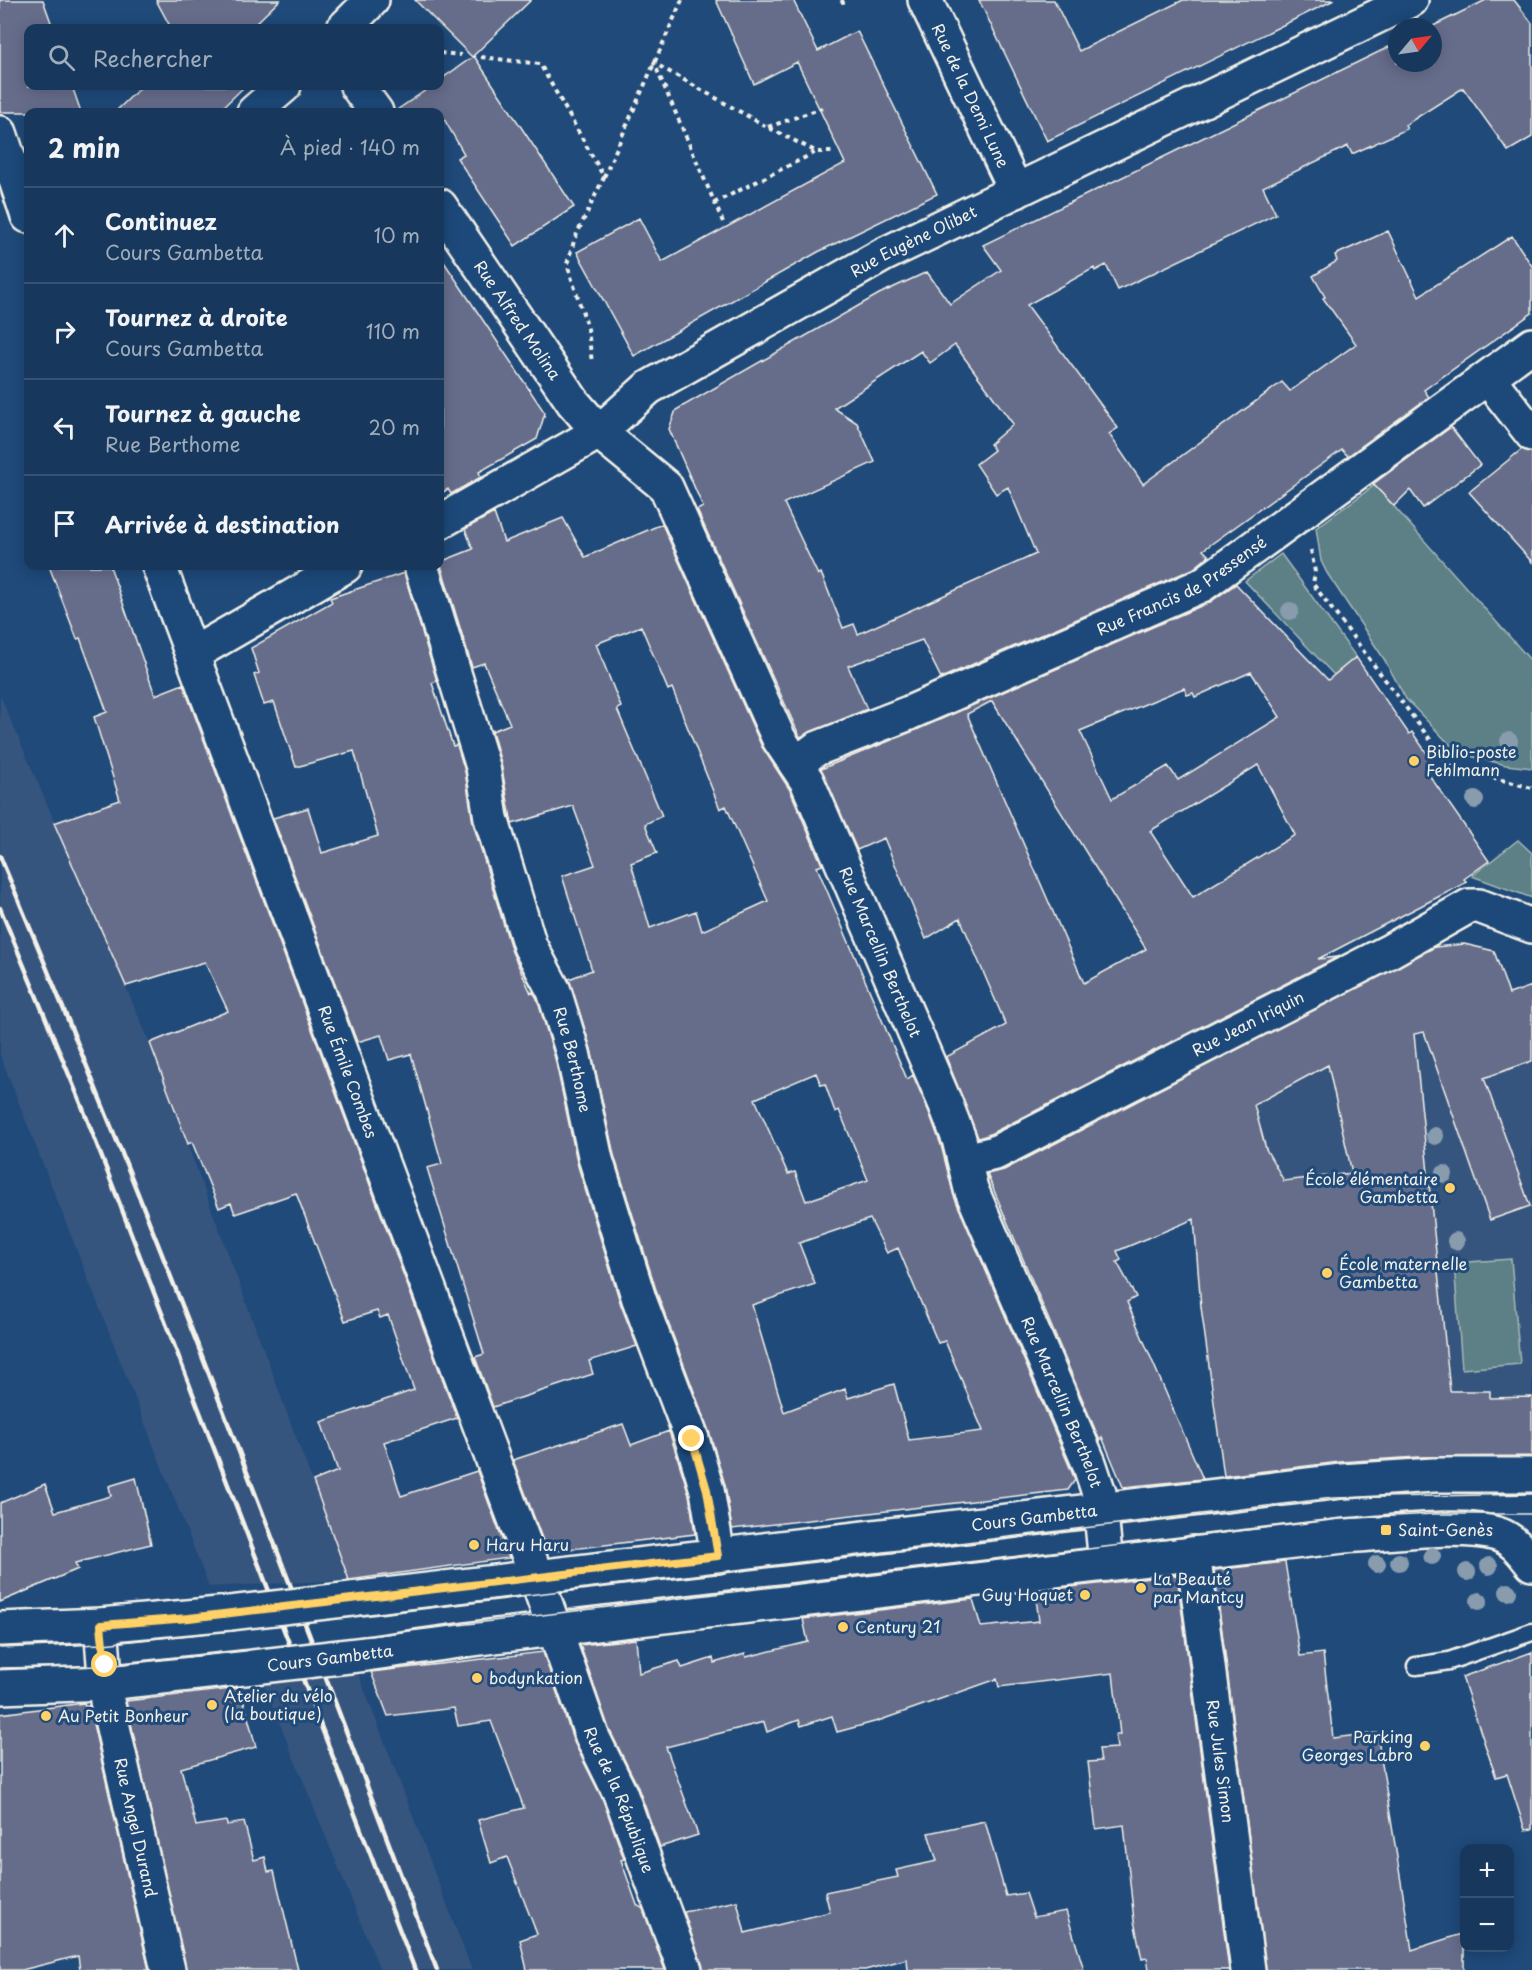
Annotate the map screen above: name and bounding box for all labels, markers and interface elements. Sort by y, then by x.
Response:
north arrow [1388,18,1442,72]
street label: Rue de la Demi Lune [927,19,1016,172]
search box [24,24,444,90]
icon: search [45,41,78,74]
text: Rechercher [93,41,212,74]
text: 2 min [48,128,121,167]
text: À pied · 140 m [280,132,420,162]
street label: Rue Eugène Olibet [845,198,981,282]
text: Continuez [105,204,217,237]
icon: ahead [48,219,81,252]
text: 10 m [373,220,420,250]
text: Cours Gambetta [105,237,263,267]
street label: Rue Alfred Molina [469,255,568,384]
text: Tournez à droite [105,300,288,333]
icon: right [48,315,81,348]
text: 110 m [366,316,420,346]
text: Cours Gambetta [105,333,263,363]
text: Tournez à gauche [105,396,301,429]
icon: left [48,411,81,444]
text: 20 m [368,412,420,442]
text: Rue Berthome [105,429,240,459]
icon: arrive [48,507,81,540]
text: Arrivée à destination [105,507,339,540]
street label: Rue Francis de Pressensé [1092,529,1271,641]
place label: Biblio-poste Fehlmann [1426,739,1517,781]
marker: Biblio-poste Fehlmann [1407,754,1421,768]
street label: Rue Marcellin Berthelot [834,862,929,1041]
street label: Rue Jean Iriquin [1187,984,1308,1061]
street label: Rue Émile Combes [313,1002,385,1141]
street label: Rue Berthome [548,1004,598,1114]
place label: École élémentaire Gambetta [1305,1166,1438,1208]
marker: École élémentaire Gambetta [1443,1181,1457,1195]
place label: École maternelle Gambetta [1339,1251,1468,1293]
marker: École maternelle Gambetta [1320,1266,1334,1280]
street label: Rue Marcellin Berthelot [1016,1312,1109,1491]
route end [678,1425,704,1451]
street label: Cours Gambetta [970,1497,1099,1536]
place label: Saint-Genès [1398,1517,1493,1541]
marker: Saint-Genès [1379,1523,1393,1537]
place label: Haru Haru [486,1532,569,1556]
marker: Haru Haru [467,1538,481,1552]
place label: La Beauté par Mantcy [1153,1566,1244,1608]
marker: La Beauté par Mantcy [1134,1581,1148,1595]
place label: Guy Hoquet [981,1582,1073,1606]
marker: Guy Hoquet [1078,1588,1092,1602]
place label: Century 21 [855,1614,940,1638]
marker: Century 21 [836,1620,850,1634]
street label: Cours Gambetta [266,1637,395,1677]
route start [91,1651,117,1677]
place label: bodynkation [489,1665,583,1689]
marker: bodynkation [470,1671,484,1685]
place label: Atelier du vélo (la boutique) [224,1683,333,1725]
marker: Atelier du vélo (la boutique) [205,1698,219,1712]
street label: Rue Jules Simon [1201,1698,1241,1824]
place label: Au Petit Bonheur [58,1703,189,1727]
marker: Au Petit Bonheur [39,1709,53,1723]
street label: Rue de la République [579,1723,661,1876]
place label: Parking Georges Labro [1302,1724,1413,1766]
marker: Parking Georges Labro [1418,1739,1432,1753]
street label: Rue Angel Durand [109,1755,164,1899]
map controls [1460,1844,1514,1952]
button: + [1460,1844,1514,1898]
button: − [1460,1898,1514,1952]

